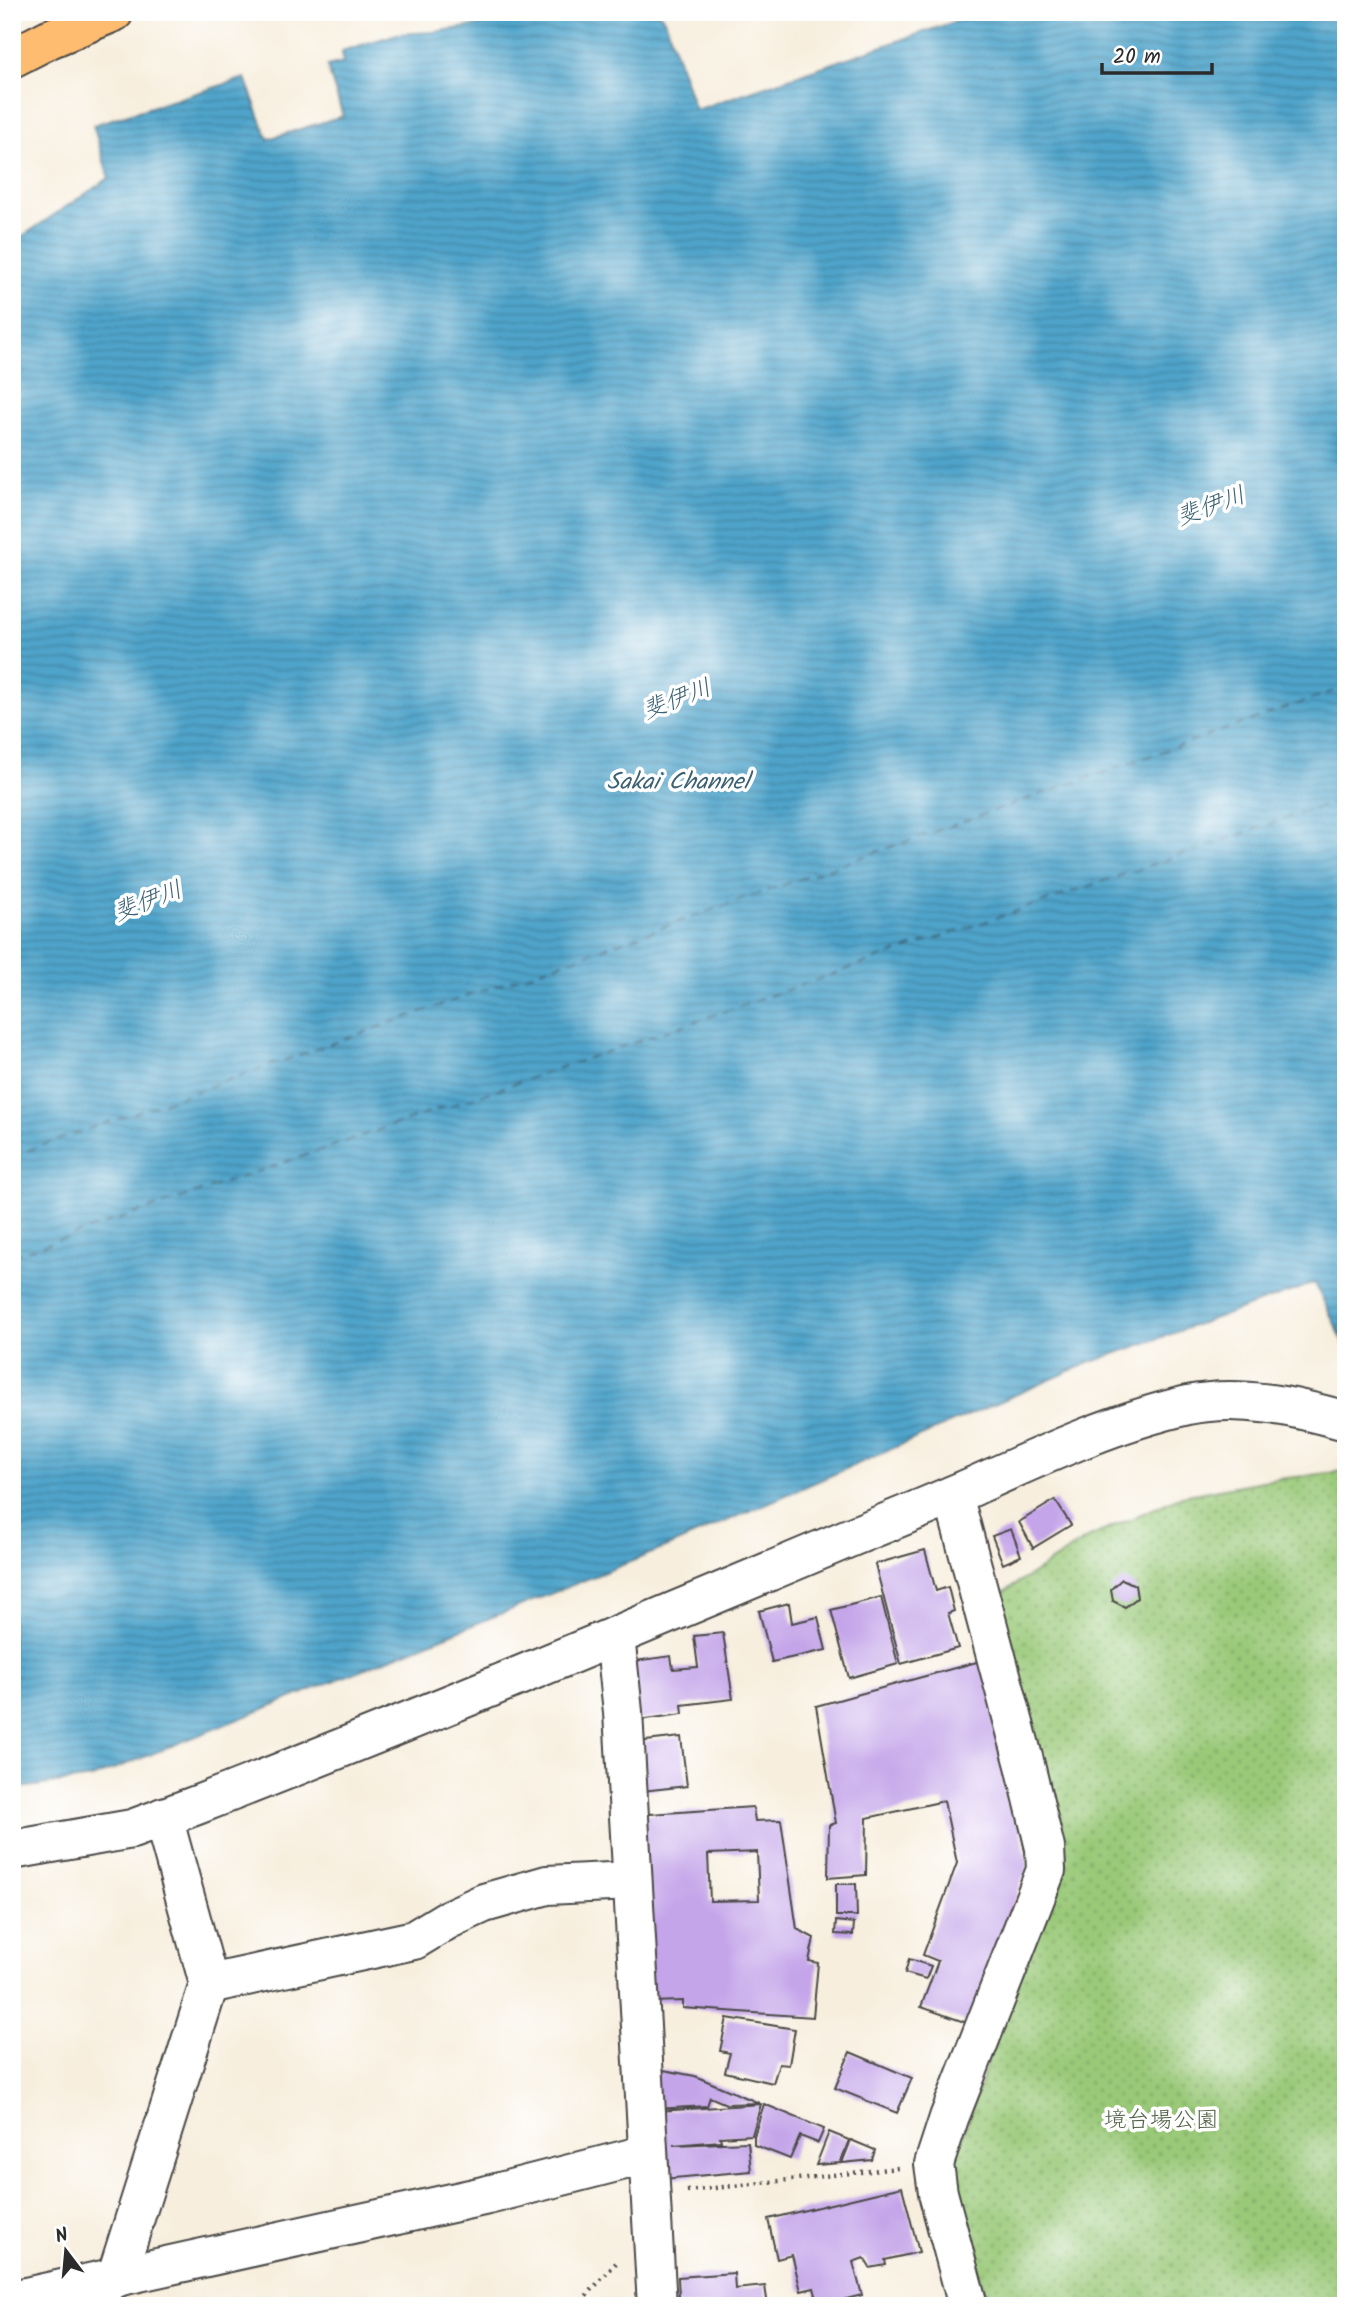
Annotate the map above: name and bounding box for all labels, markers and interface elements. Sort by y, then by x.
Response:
scale bar [1102,32,1213,76]
text: 20 m [1113,41,1161,74]
water label: 斐伊川 [1171,476,1251,538]
water label: 斐伊川 [636,669,718,731]
water label: Sakai Channel [607,763,753,802]
water label: 斐伊川 [107,871,189,933]
park label: 境台場公園 [1104,2103,1219,2139]
north arrow [32,2216,102,2286]
text: N [52,2221,72,2253]

